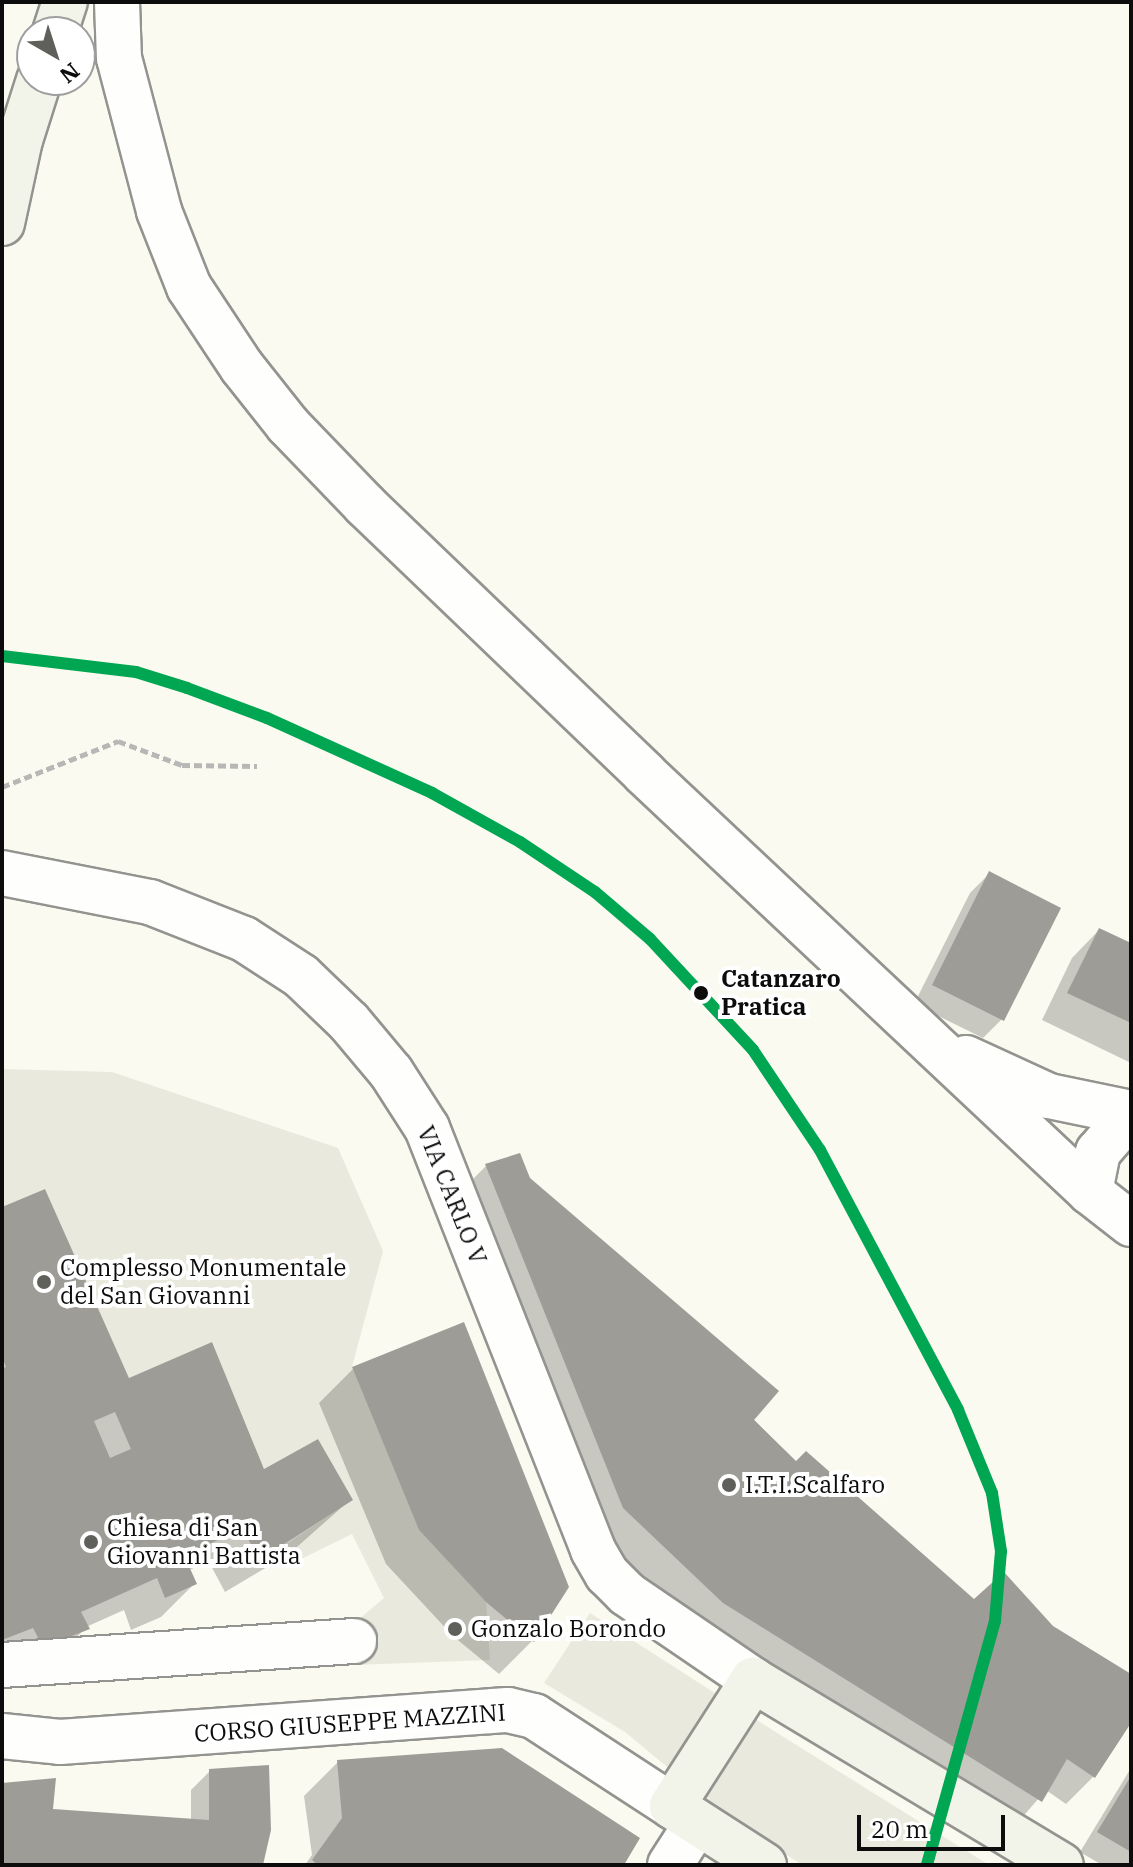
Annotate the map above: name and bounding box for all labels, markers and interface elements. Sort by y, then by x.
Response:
north arrow [16,16,96,96]
text: N [54,57,86,90]
place label: Catanzaro Pratica [721,965,841,1021]
marker: Catanzaro Pratica [688,980,714,1006]
street label: VIA CARLO V [411,1122,493,1268]
place label: Complesso Monumentale del San Giovanni [60,1254,346,1310]
marker: Complesso Monumentale del San Giovanni [35,1273,53,1291]
place label: I.T.I.Scalfaro [745,1471,885,1499]
marker: I.T.I.Scalfaro [720,1476,738,1494]
place label: Chiesa di San Giovanni Battista [107,1514,301,1570]
marker: Chiesa di San Giovanni Battista [82,1533,100,1551]
place label: Gonzalo Borondo [471,1615,666,1643]
marker: Gonzalo Borondo [446,1620,464,1638]
street label: CORSO GIUSEPPE MAZZINI [193,1698,507,1748]
scale bar [861,1799,1009,1849]
text: 20 m [871,1813,928,1845]

